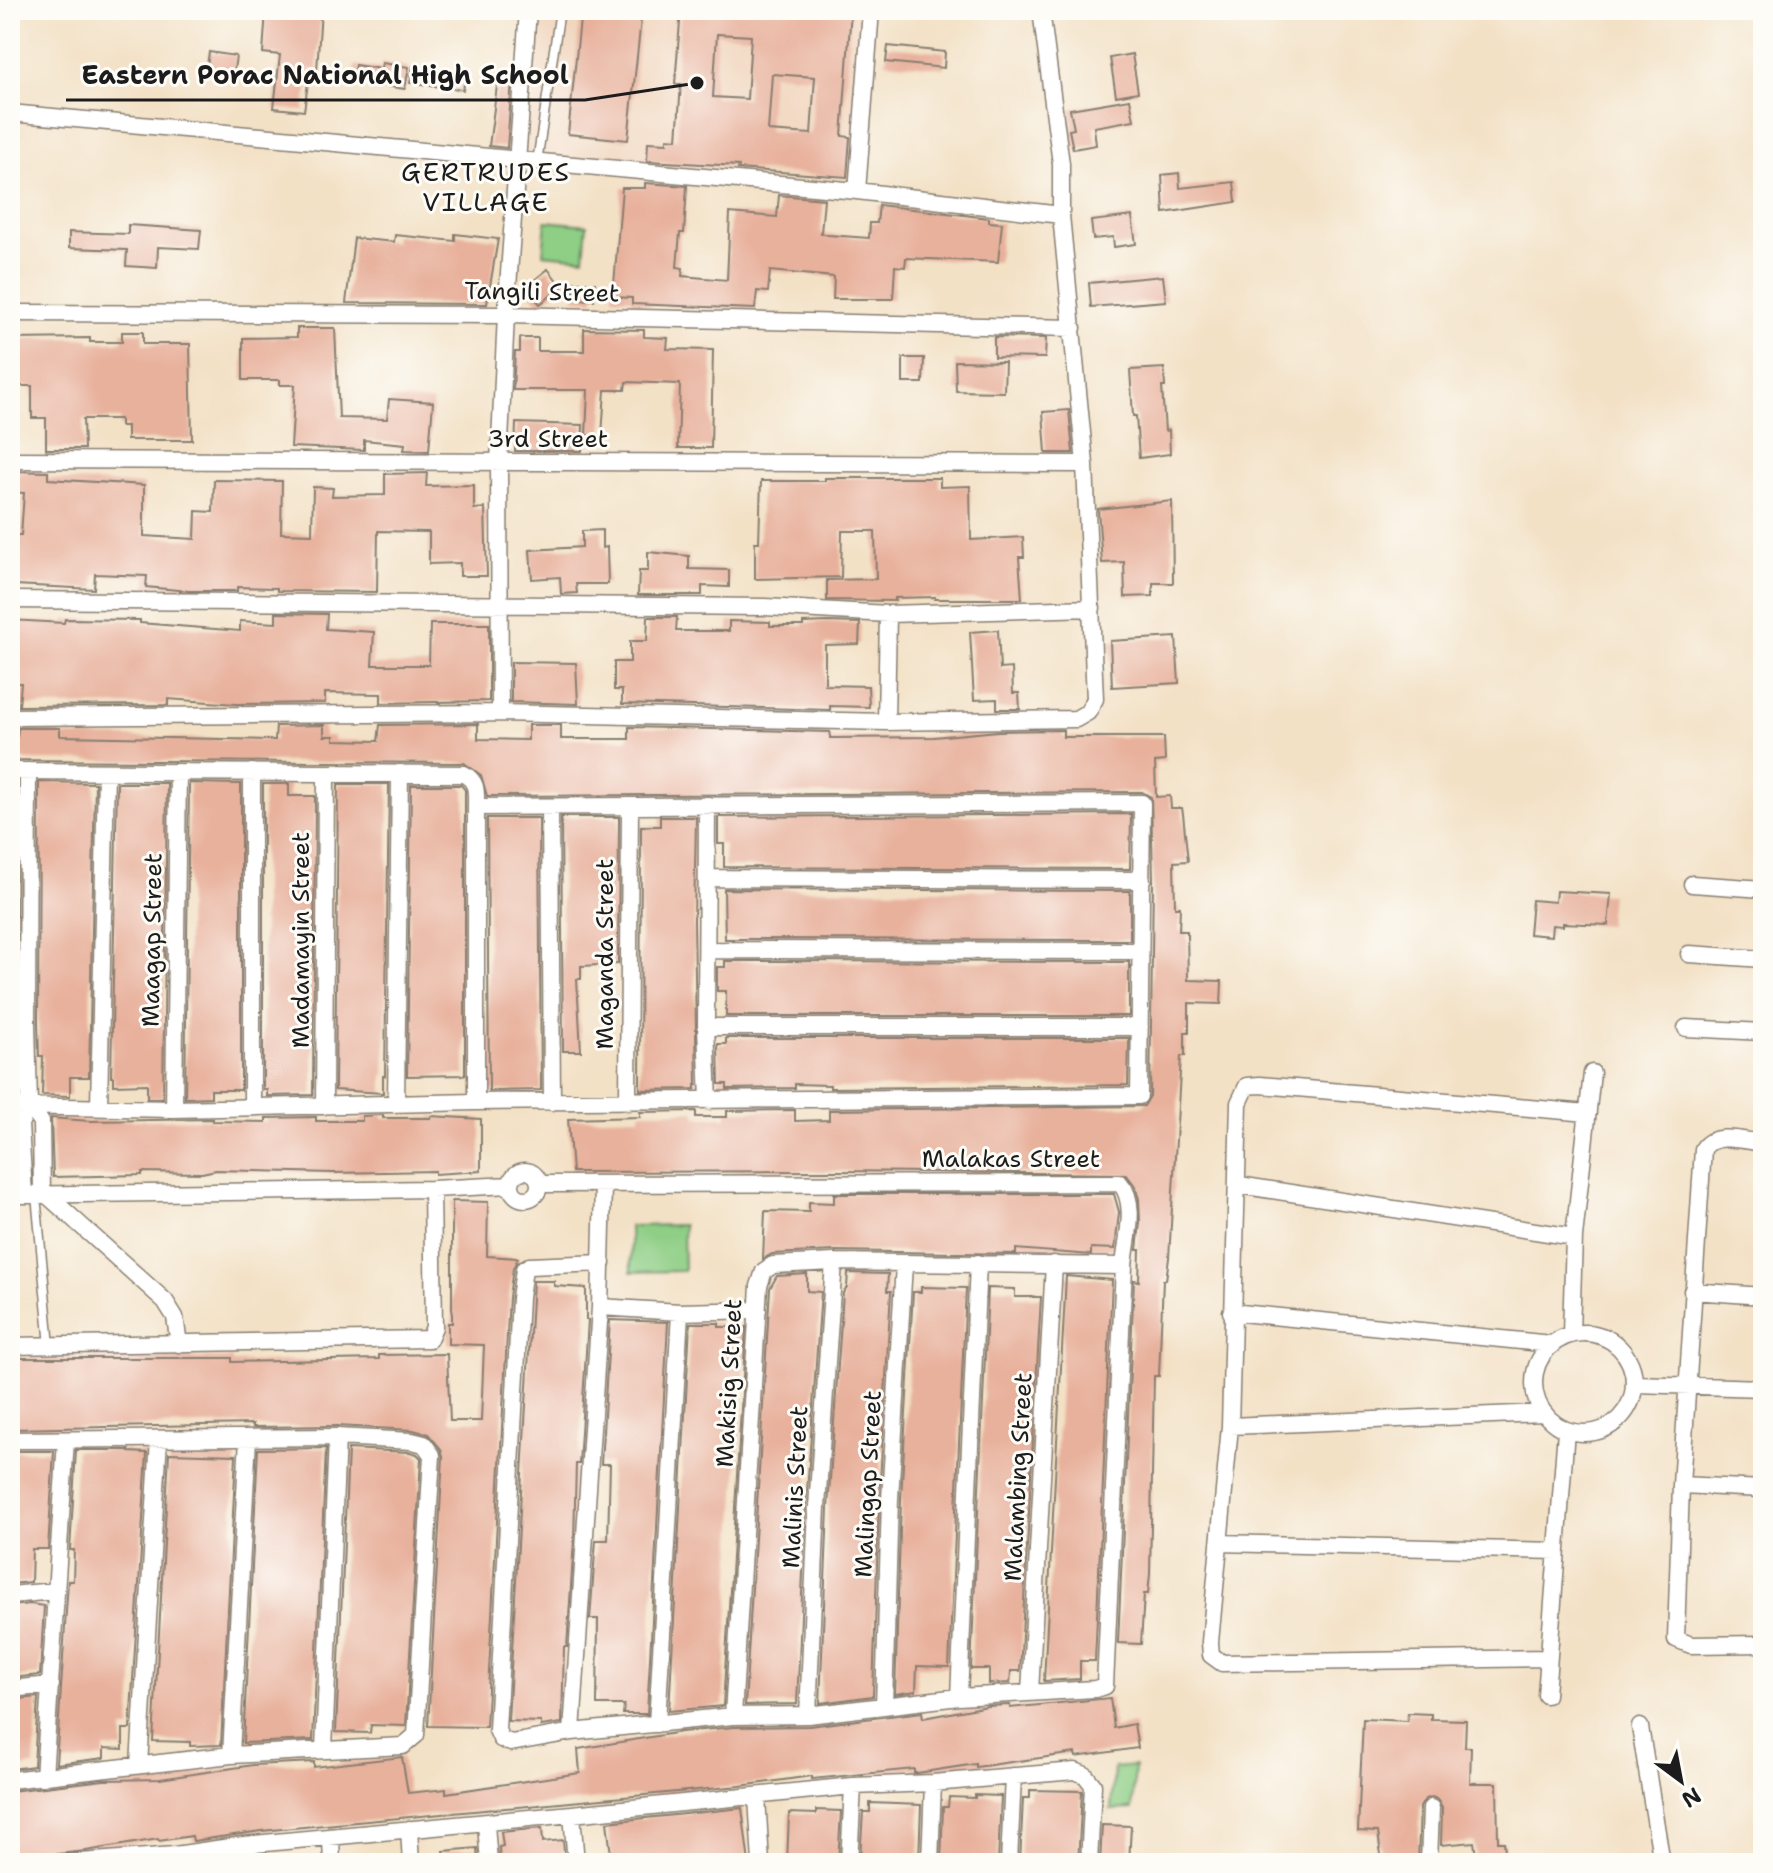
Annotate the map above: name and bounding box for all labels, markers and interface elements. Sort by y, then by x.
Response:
callout: Eastern Porac National High School [66,50,585,100]
text: Eastern Porac National High School [81,57,569,92]
district label: GERTRUDES VILLAGE [401,154,571,219]
street label: Tangili Street [464,275,620,309]
street label: 3rd Street [488,423,608,455]
street label: Madamayin Street [285,832,317,1048]
street label: Maagap Street [134,853,170,1027]
street label: Maganda Street [589,859,621,1049]
street label: Malakas Street [922,1143,1100,1175]
street label: Makisig Street [709,1298,749,1468]
street label: Malambing Street [997,1372,1039,1582]
street label: Malingap Street [847,1389,889,1579]
street label: Malinis Street [775,1405,815,1569]
north arrow [1641,1741,1721,1821]
text: N [1676,1781,1706,1814]

